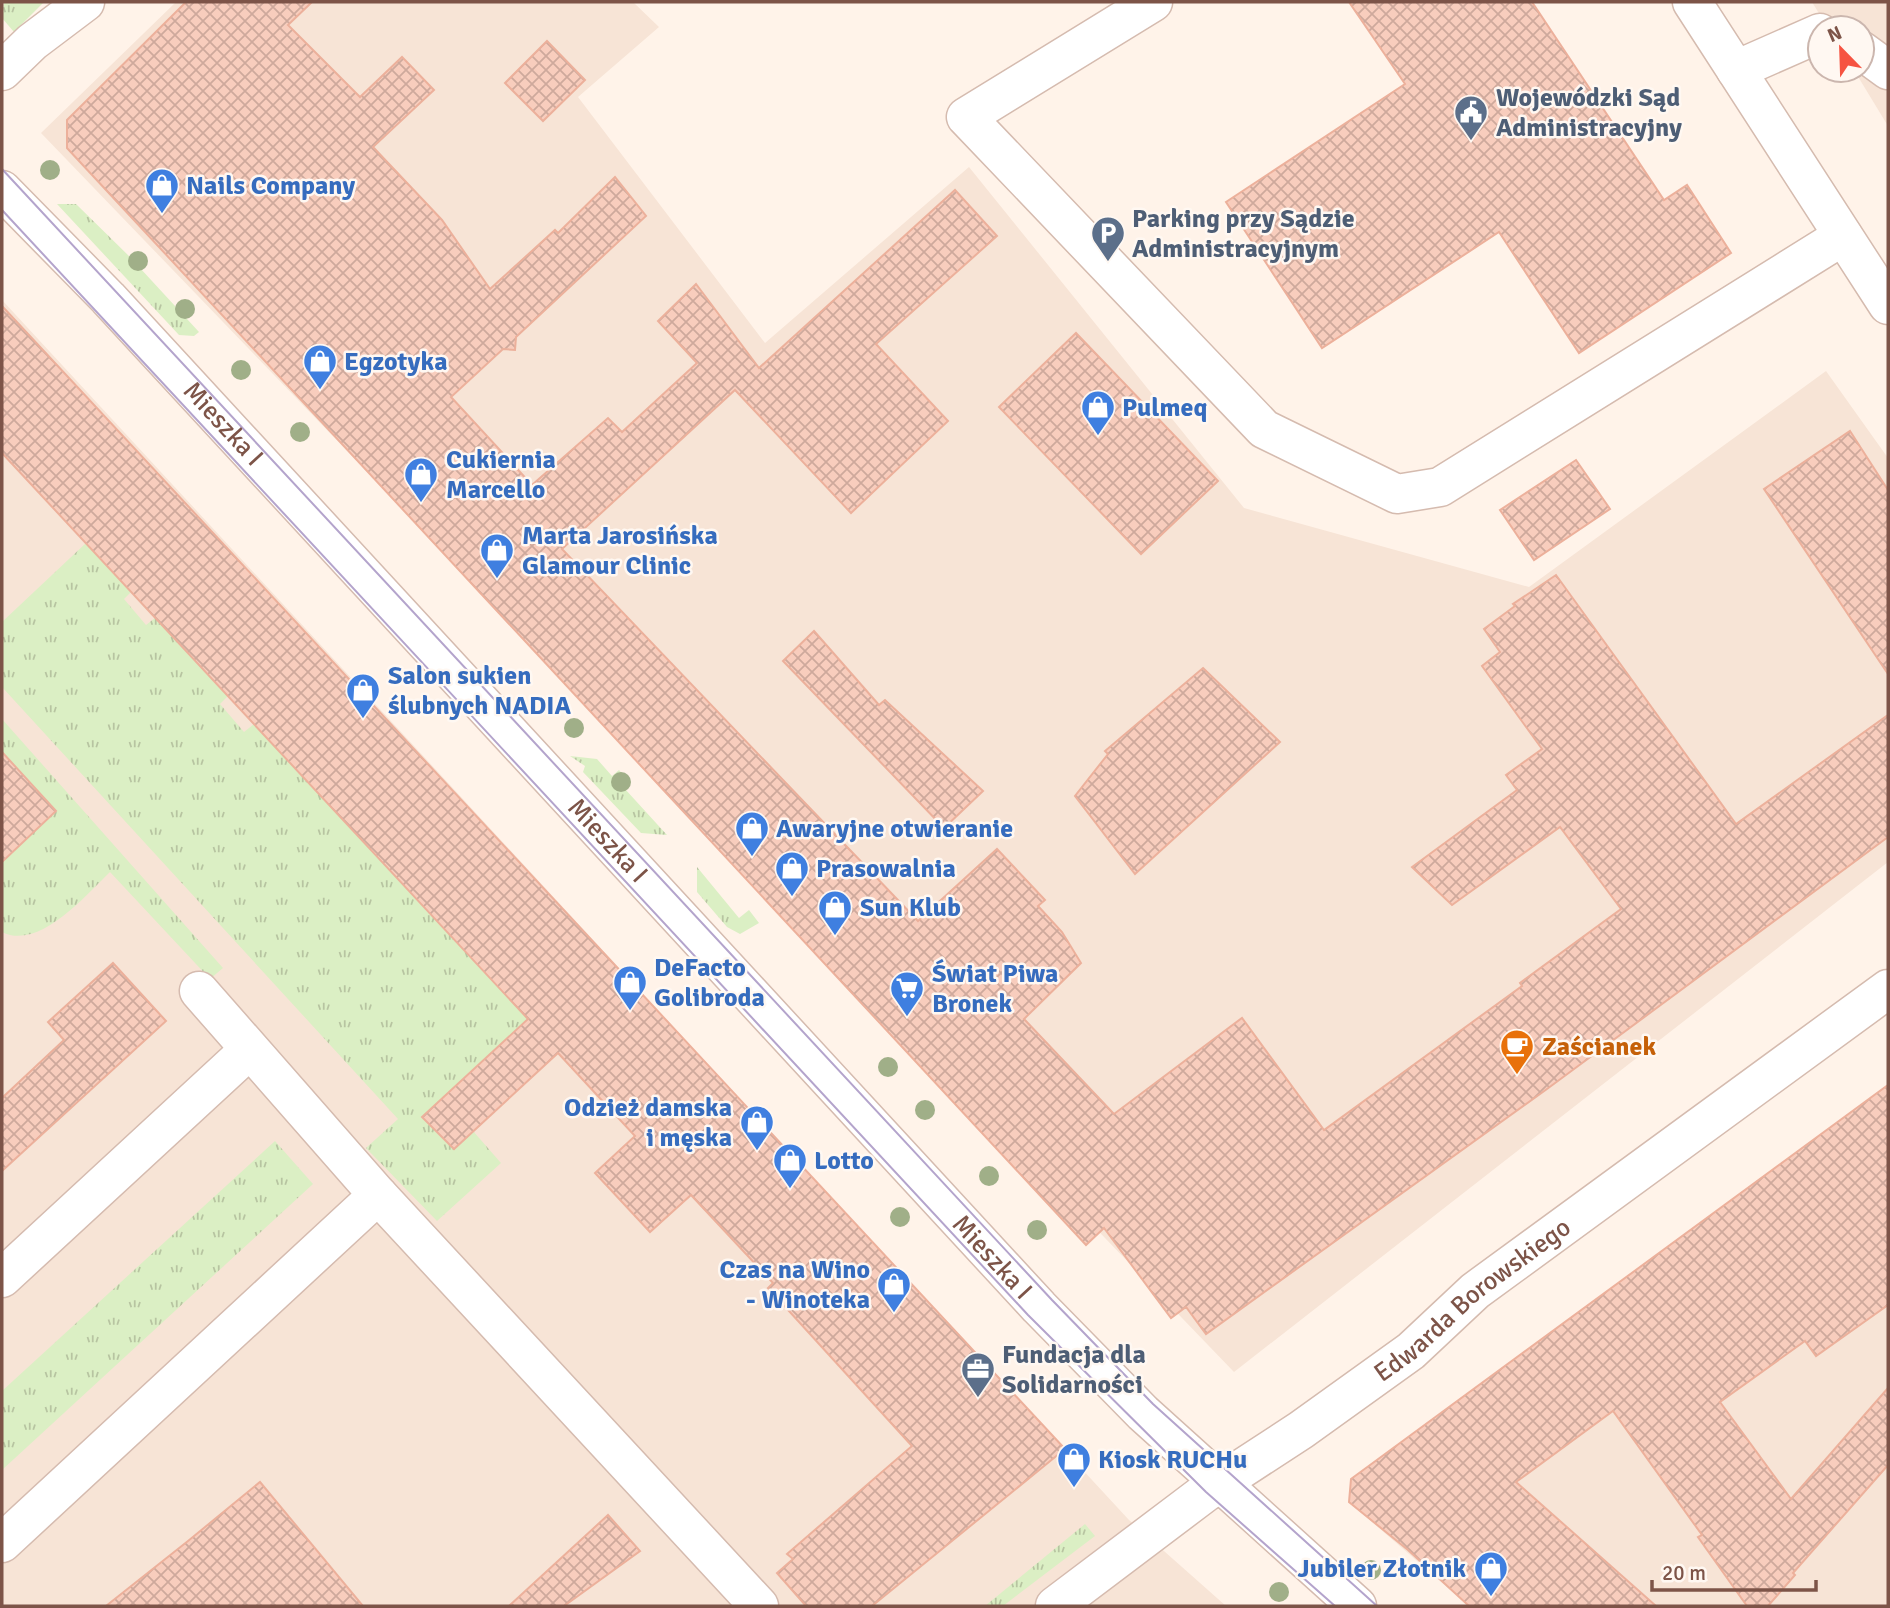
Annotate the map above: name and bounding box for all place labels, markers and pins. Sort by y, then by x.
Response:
place label: Wojewódzki Sąd Administracyjny [1496,82,1682,144]
public building icon: Wojewódzki Sąd Administracyjny [1452,93,1490,142]
shop icon: Nails Company [143,166,181,215]
place label: Nails Company [186,170,355,202]
place label: Parking przy Sądzie Administracyjnym [1132,203,1355,265]
parking icon: Parking przy Sądzie Administracyjnym [1089,214,1127,263]
shop icon: Egzotyka [301,342,339,391]
place label: Egzotyka [344,346,447,378]
shop icon: Pulmeq [1079,388,1117,437]
place label: Pulmeq [1122,392,1207,424]
place label: Cukiernia Marcello [446,444,556,506]
shop icon: Cukiernia Marcello [402,455,440,504]
place label: Marta Jarosińska Glamour Clinic [522,520,718,582]
shop icon: Marta Jarosińska Glamour Clinic [478,531,516,580]
place label: Salon sukien ślubnych NADIA [388,660,571,722]
shop icon: Salon sukien ślubnych NADIA [344,671,382,720]
shop icon: Awaryjne otwieranie [733,809,771,858]
place label: Awaryjne otwieranie [776,813,1013,845]
shop icon: Prasowalnia [773,849,811,898]
place label: Prasowalnia [816,853,956,885]
shop icon: Sun Klub [816,888,854,937]
place label: Sun Klub [860,892,961,924]
place label: DeFacto Golibroda [654,952,765,1014]
place label: Świat Piwa Bronek [932,958,1058,1020]
shop icon: DeFacto Golibroda [611,963,649,1012]
supermarket icon: Świat Piwa Bronek [888,969,926,1018]
cafe icon: Zaścianek [1498,1027,1536,1076]
place label: Zaścianek [1542,1031,1657,1063]
place label: Odzież damska i męska [564,1092,732,1154]
shop icon: Odzież damska i męska [738,1103,776,1152]
shop icon: Lotto [771,1141,809,1190]
place label: Lotto [814,1145,874,1177]
place label: Czas na Wino - Winoteka [720,1254,870,1316]
shop icon: Czas na Wino - Winoteka [875,1265,913,1314]
place label: Fundacja dla Solidarności [1002,1339,1146,1401]
office icon: Fundacja dla Solidarności [959,1350,997,1399]
shop icon: Kiosk RUCHu [1055,1440,1093,1489]
place label: Kiosk RUCHu [1098,1444,1247,1476]
shop icon: Jubiler Złotnik [1472,1549,1510,1598]
place label: Jubiler Złotnik [1298,1553,1466,1585]

